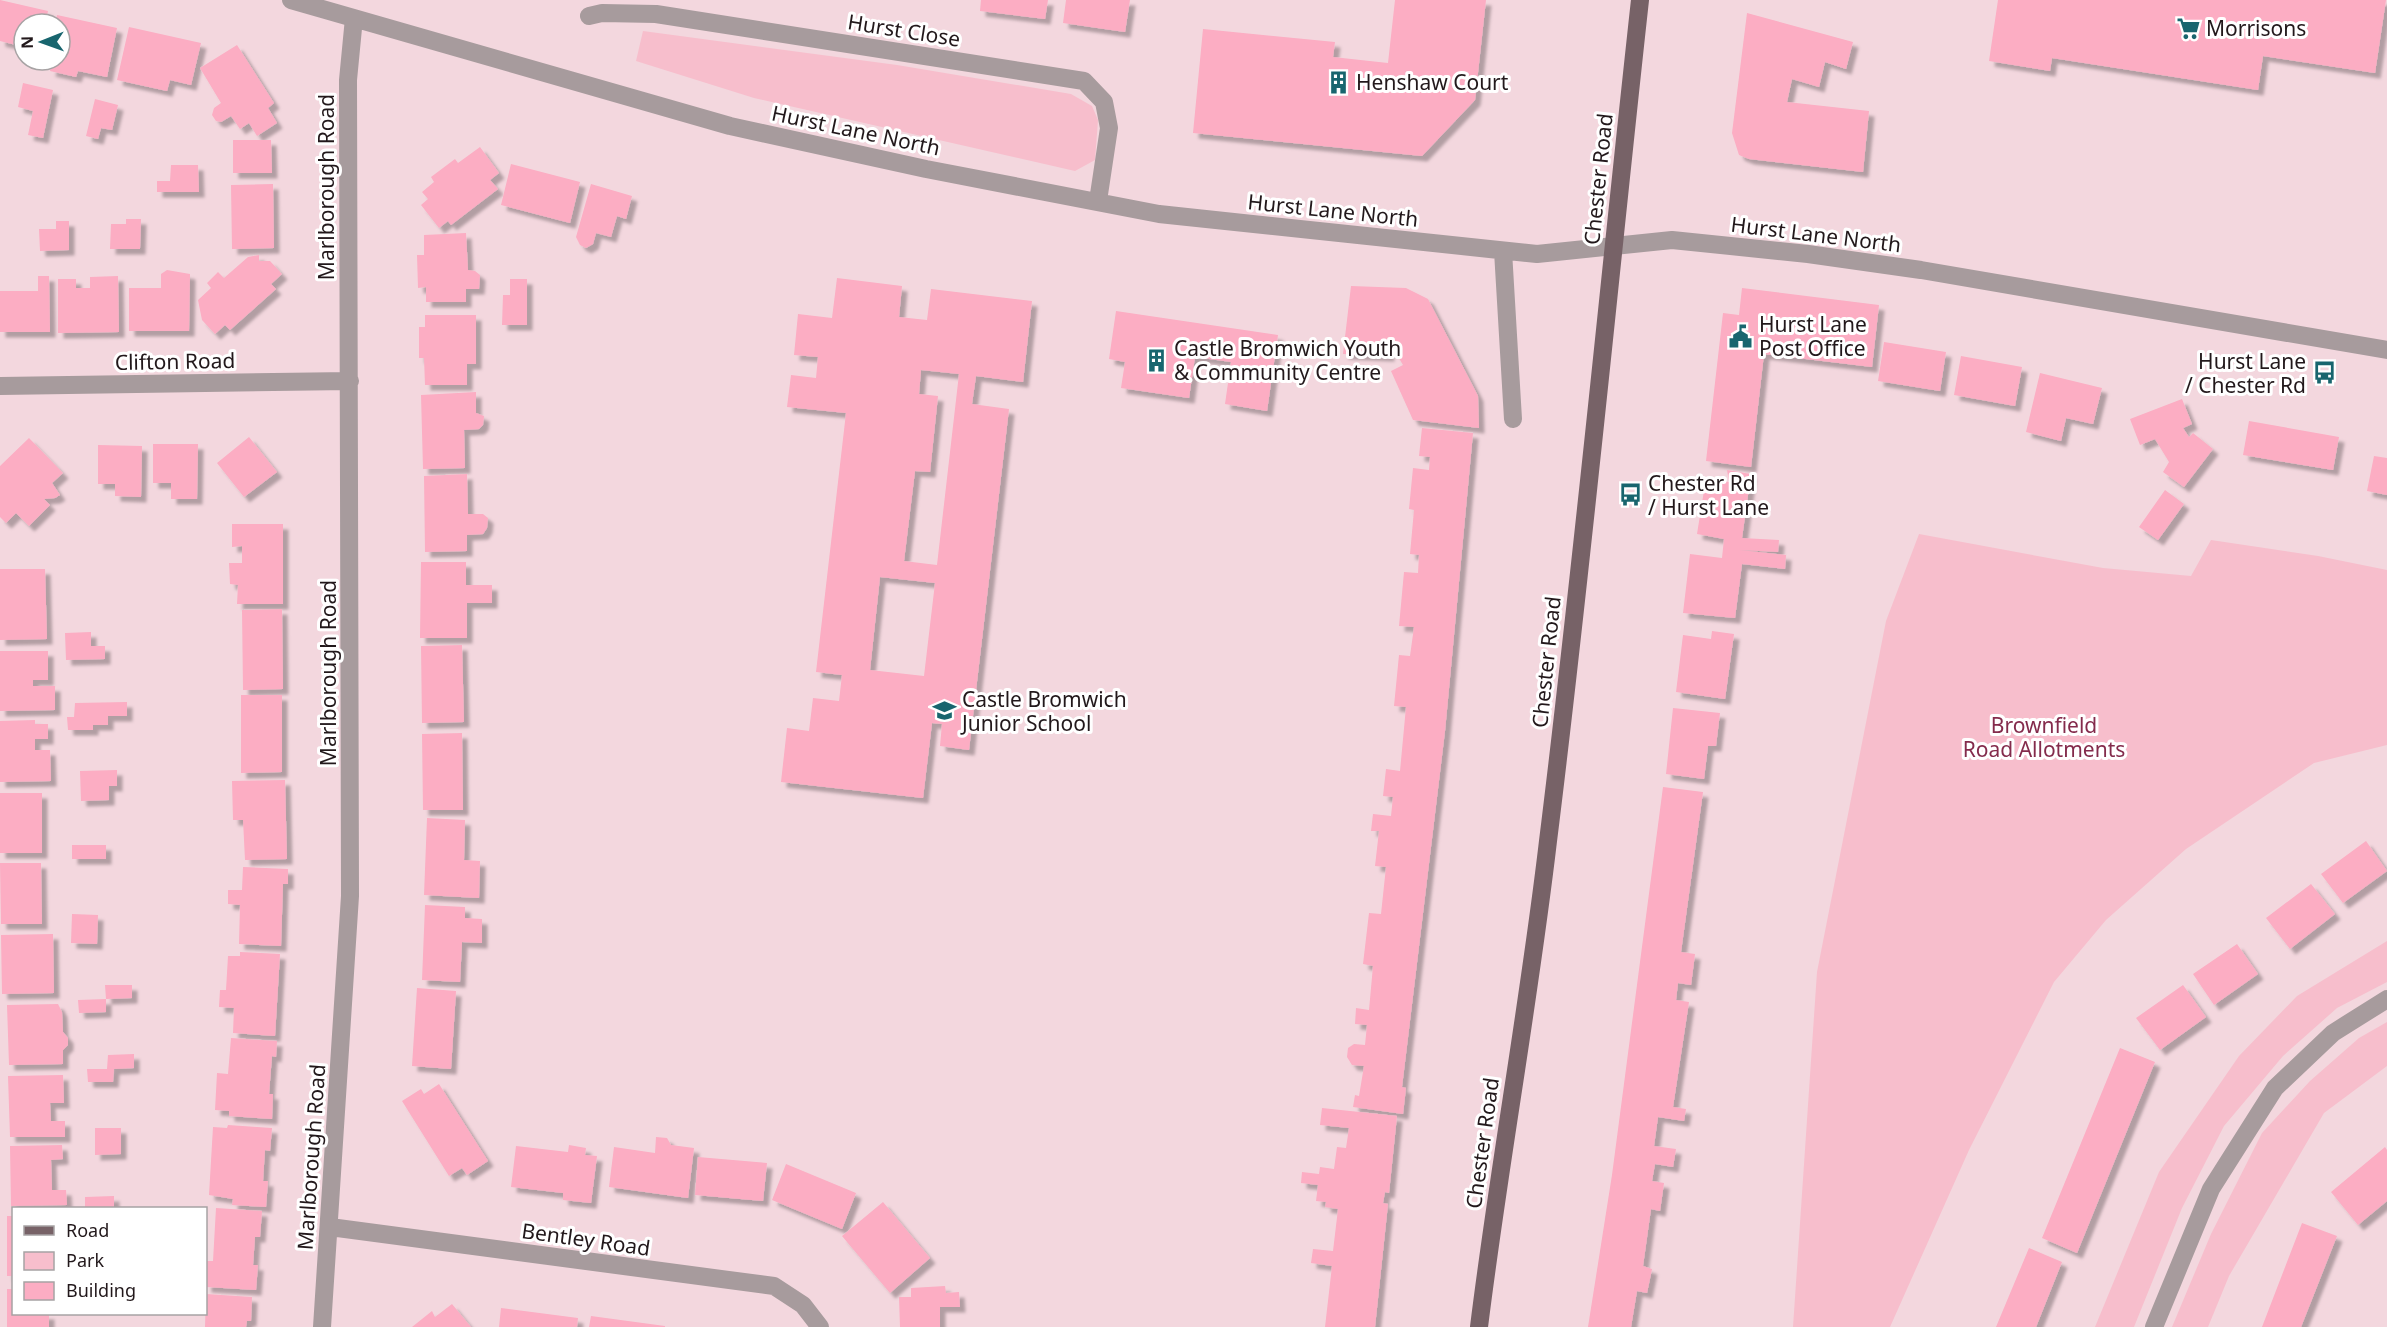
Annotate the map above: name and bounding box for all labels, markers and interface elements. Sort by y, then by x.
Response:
street label: Hurst Close [846,7,962,53]
north arrow [12,12,72,72]
place label: Morrisons [2206,14,2306,42]
supermarket icon: Morrisons [2175,15,2201,41]
text: N [16,36,38,49]
place label: Henshaw Court [1356,68,1509,96]
building icon: Henshaw Court [1325,69,1351,95]
street label: Marlborough Road [312,94,340,280]
street label: Hurst Lane North [769,99,943,161]
street label: Chester Road [1577,112,1619,246]
street label: Hurst Lane North [1246,187,1420,233]
street label: Hurst Lane North [1729,210,1903,258]
place label: Hurst Lane Post Office [1759,310,1867,362]
public building icon: Hurst Lane Post Office [1728,323,1754,349]
place label: Castle Bromwich Youth & Community Centre [1174,334,1401,386]
street label: Clifton Road [114,346,236,376]
building icon: Castle Bromwich Youth & Community Centre [1143,347,1169,373]
place label: Hurst Lane / Chester Rd [2185,347,2306,399]
bus stop icon: Hurst Lane / Chester Rd [2311,360,2337,386]
place label: Chester Rd / Hurst Lane [1648,469,1769,521]
bus stop icon: Chester Rd / Hurst Lane [1617,482,1643,508]
street label: Marlborough Road [314,580,342,766]
street label: Chester Road [1525,595,1567,729]
place label: Castle Bromwich Junior School [960,685,1127,737]
school or university icon: Castle Bromwich Junior School [931,698,957,724]
park label: Brownfield Road Allotments [1963,711,2125,763]
street label: Marlborough Road [291,1063,331,1251]
street label: Chester Road [1459,1076,1505,1210]
legend [12,1207,207,1315]
street label: Bentley Road [520,1216,652,1262]
text: Road [66,1218,109,1242]
text: Park [66,1248,104,1272]
text: Building [66,1278,136,1302]

